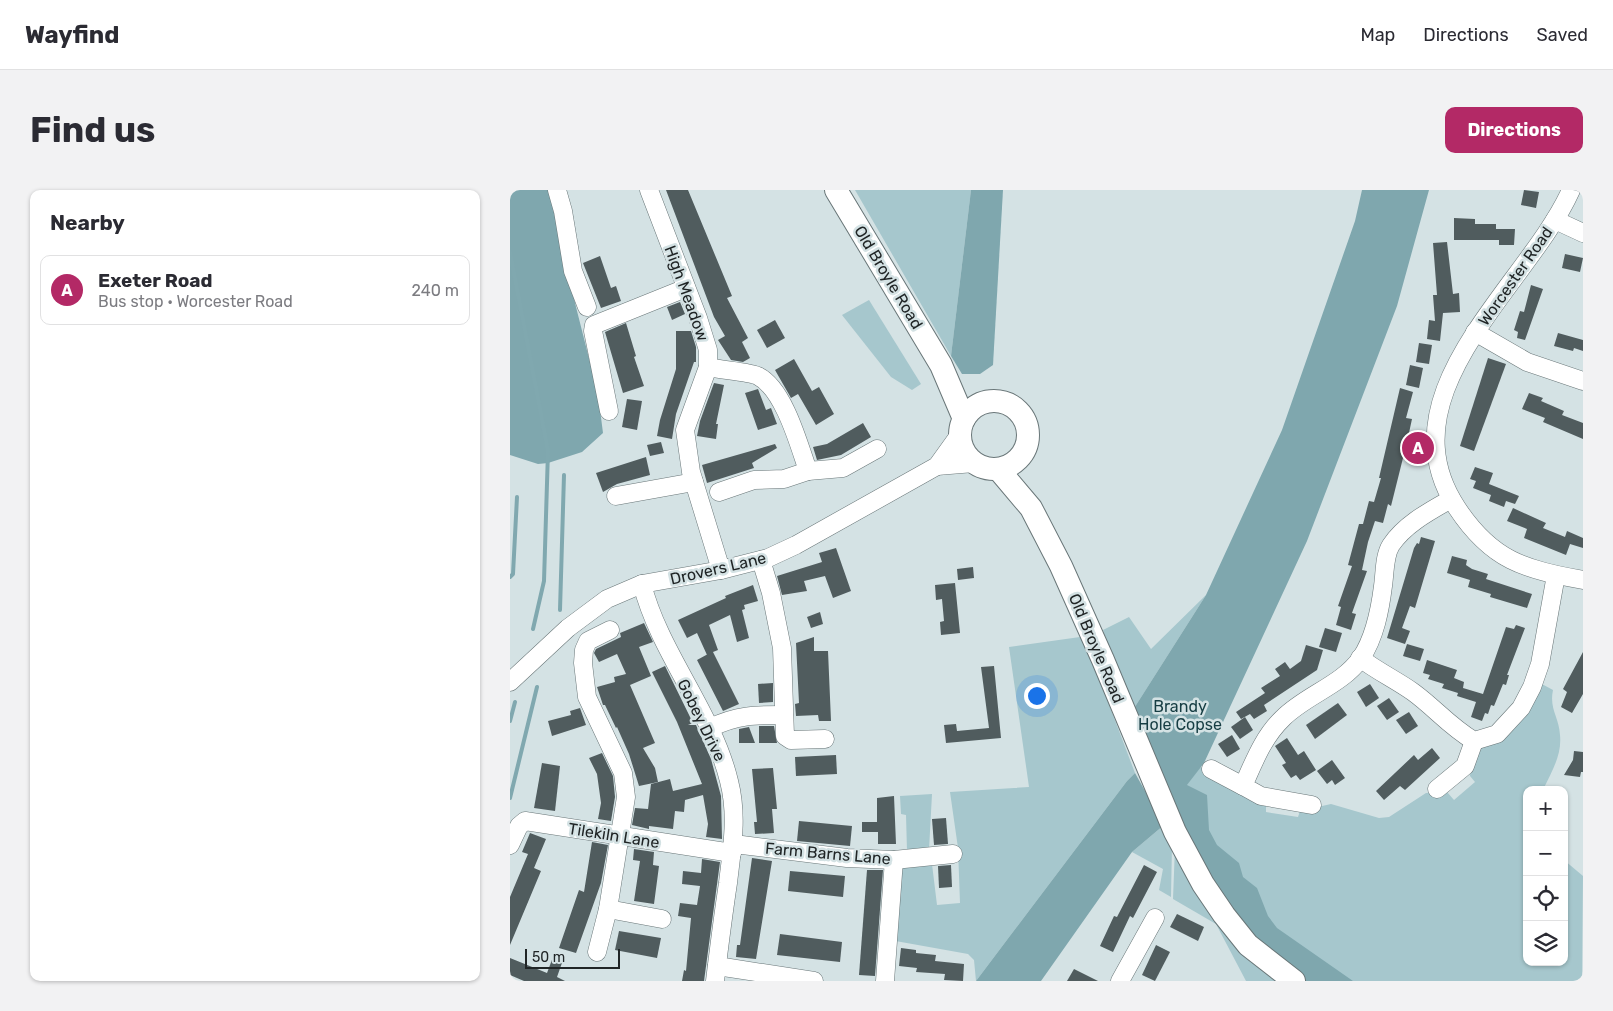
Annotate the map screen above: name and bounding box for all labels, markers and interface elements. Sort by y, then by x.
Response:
text: Wayfind [25,21,119,49]
text: Map [1360,24,1395,46]
text: Directions [1423,24,1509,46]
text: Saved [1537,24,1588,46]
button: Directions [1445,107,1583,153]
text: Find us [30,109,155,151]
text: Nearby [50,210,125,235]
street label: Old Broyle Road [850,222,927,332]
street label: Worcester Road [1474,223,1557,329]
street label: High Meadow [660,243,713,344]
text: Exeter Road [98,269,212,292]
text: A [61,281,73,300]
text: 240 m [412,281,459,300]
text: Bus stop · Worcester Road [98,292,293,311]
pin: A [1402,429,1434,467]
street label: Drovers Lane [668,548,768,589]
street label: Old Broyle Road [1065,591,1128,706]
street label: Gobey Drive [673,676,730,764]
your location [1024,683,1050,709]
park label: Brandy Hole Copse [1138,697,1222,734]
map controls [1523,786,1568,966]
button: + [1523,786,1568,831]
street label: Tilekiln Lane [567,819,661,852]
button: − [1523,831,1568,876]
street label: Farm Barns Lane [764,839,891,868]
button: locate [1523,876,1568,921]
button: layers [1523,921,1568,966]
scale bar [525,946,620,969]
text: 50 m [532,949,565,966]

